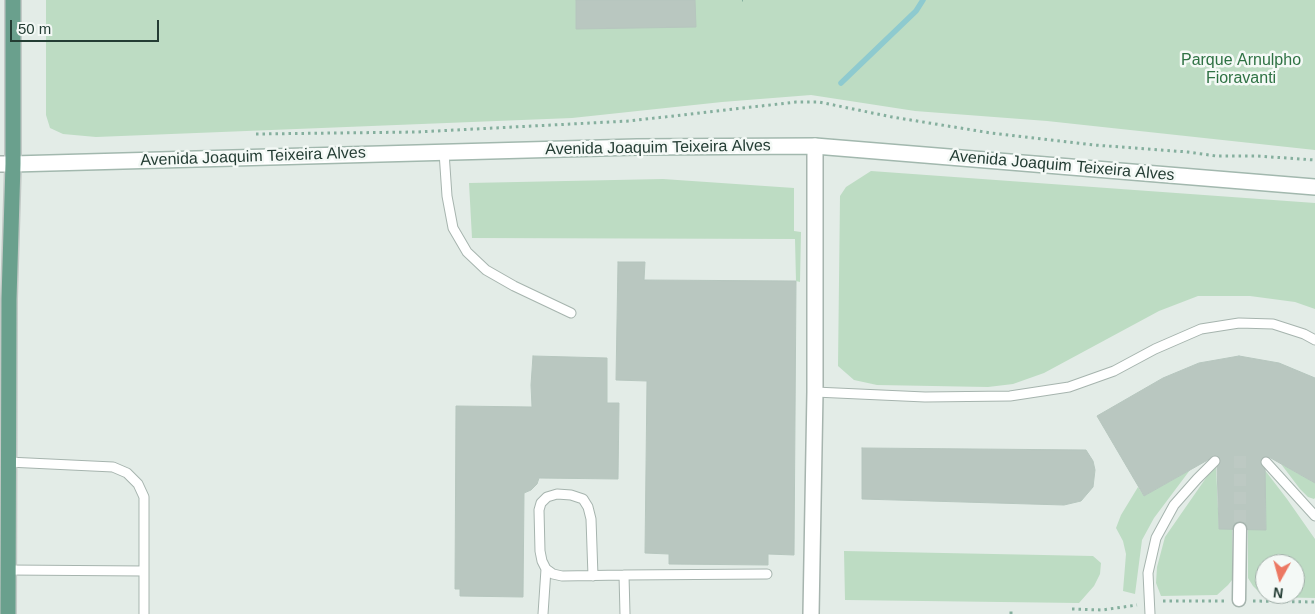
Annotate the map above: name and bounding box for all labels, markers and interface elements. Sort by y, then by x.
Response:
scale bar [12,10,161,42]
text: 50 m [18,20,51,37]
park label: Parque Arnulpho Fioravanti [1181,51,1301,89]
street label: Avenida Joaquim Teixeira Alves [545,136,771,160]
street label: Avenida Joaquim Teixeira Alves [140,143,366,171]
street label: Avenida Joaquim Teixeira Alves [949,147,1175,185]
north arrow [1255,554,1305,604]
text: N [1272,584,1284,601]

